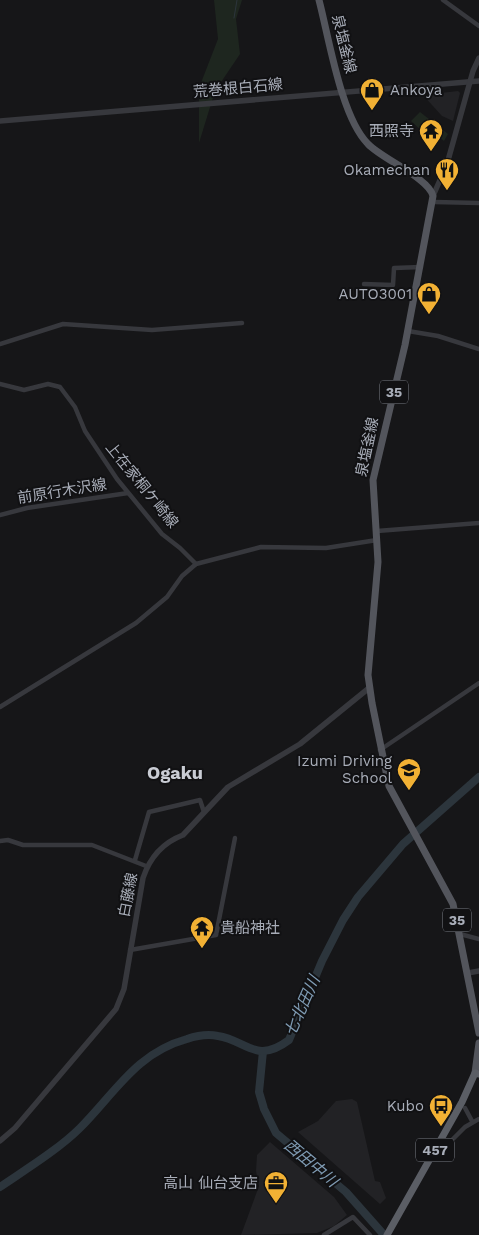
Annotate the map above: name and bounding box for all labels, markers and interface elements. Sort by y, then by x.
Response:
street label: 泉塩釜線 [328,13,360,75]
street label: 荒巻根白石線 [192,75,284,101]
shop icon: Ankoya [359,77,385,111]
place label: Ankoya [390,81,443,99]
temple icon: 西照寺 [418,118,444,152]
place label: 西照寺 [369,122,414,140]
restaurant icon: Okamechan [434,157,460,191]
place label: Okamechan [344,161,430,179]
shop icon: AUTO3001 [416,281,442,315]
place label: AUTO3001 [339,285,412,303]
road number: 35 [380,381,408,404]
street label: 泉塩釜線 [352,416,382,478]
street label: 上在家桐ケ崎線 [102,439,182,531]
street label: 前原行木沢線 [16,475,108,507]
place label: Izumi Driving School [297,752,392,787]
school or university icon: Izumi Driving School [396,757,422,791]
district label: Ogaku [147,762,203,783]
street label: 白藤線 [115,871,141,919]
road number: 35 [443,908,471,932]
temple icon: 貴船神社 [189,915,215,949]
place label: 貴船神社 [220,919,280,937]
water label: 七北田川 [280,971,325,1039]
bus stop icon: Kubo [428,1093,454,1127]
place label: Kubo [387,1097,424,1115]
water label: 西田中川 [280,1135,343,1192]
road number: 457 [416,1138,454,1162]
office icon: 高山 仙台支店 [263,1170,289,1204]
place label: 高山 仙台支店 [163,1174,258,1192]

